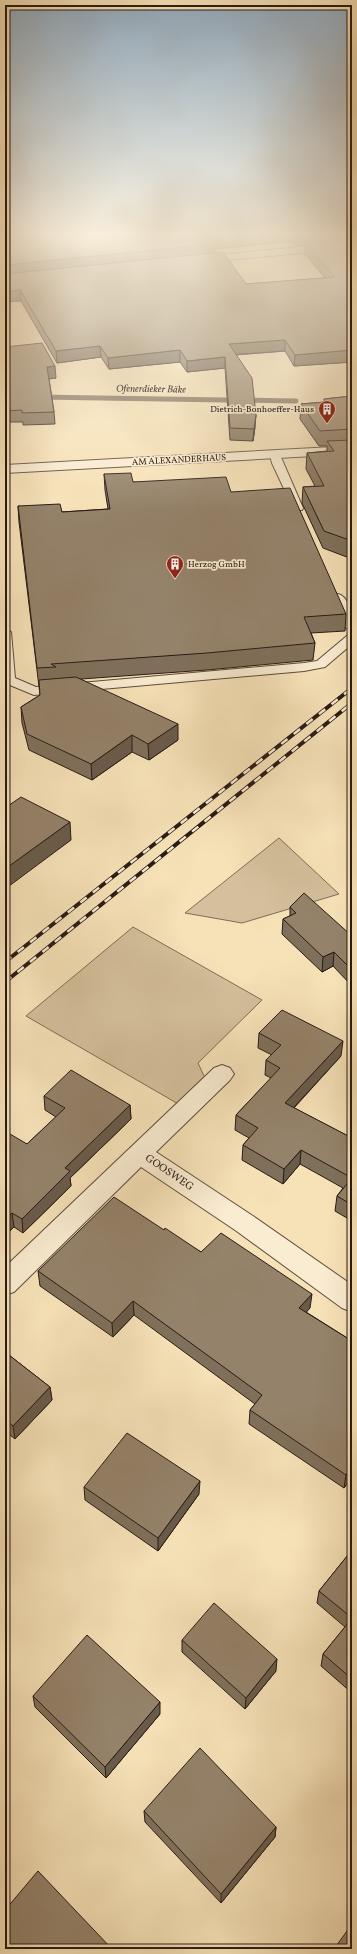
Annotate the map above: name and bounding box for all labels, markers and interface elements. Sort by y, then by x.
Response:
water label: Ofenerdieker Bäke [116,381,186,397]
building icon: Dietrich-Bonhoeffer-Haus [317,399,337,424]
place label: Dietrich-Bonhoeffer-Haus [210,403,314,416]
street label: AM ALEXANDERHAUS [132,451,226,469]
building icon: Herzog GmbH [165,554,185,579]
place label: Herzog GmbH [188,558,245,571]
street label: GOOSWEG [142,1151,196,1195]

